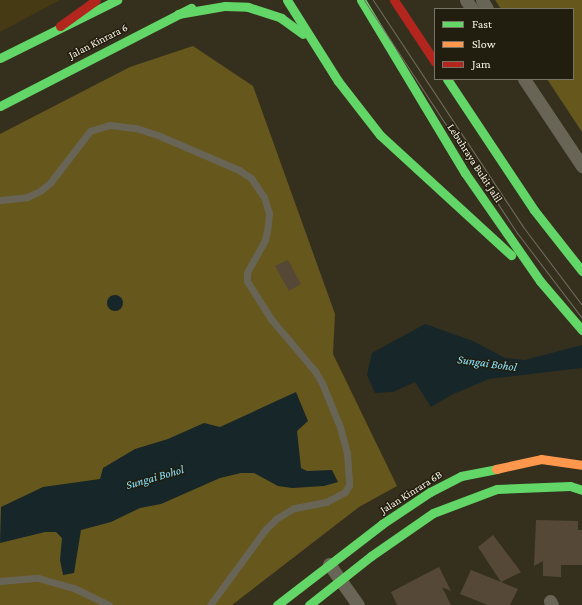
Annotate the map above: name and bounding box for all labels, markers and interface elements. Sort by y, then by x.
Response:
legend [434,8,574,80]
text: Fast [472,17,492,31]
street label: Jalan Kinrara 6 [66,20,130,62]
text: Slow [472,37,496,51]
text: Jam [472,57,491,71]
street label: Lebuhraya Bukit Jalil [445,121,505,205]
water label: Sungai Bohol [456,353,518,375]
water label: Sungai Bohol [124,463,186,493]
street label: Jalan Kinrara 6B [378,468,444,516]

